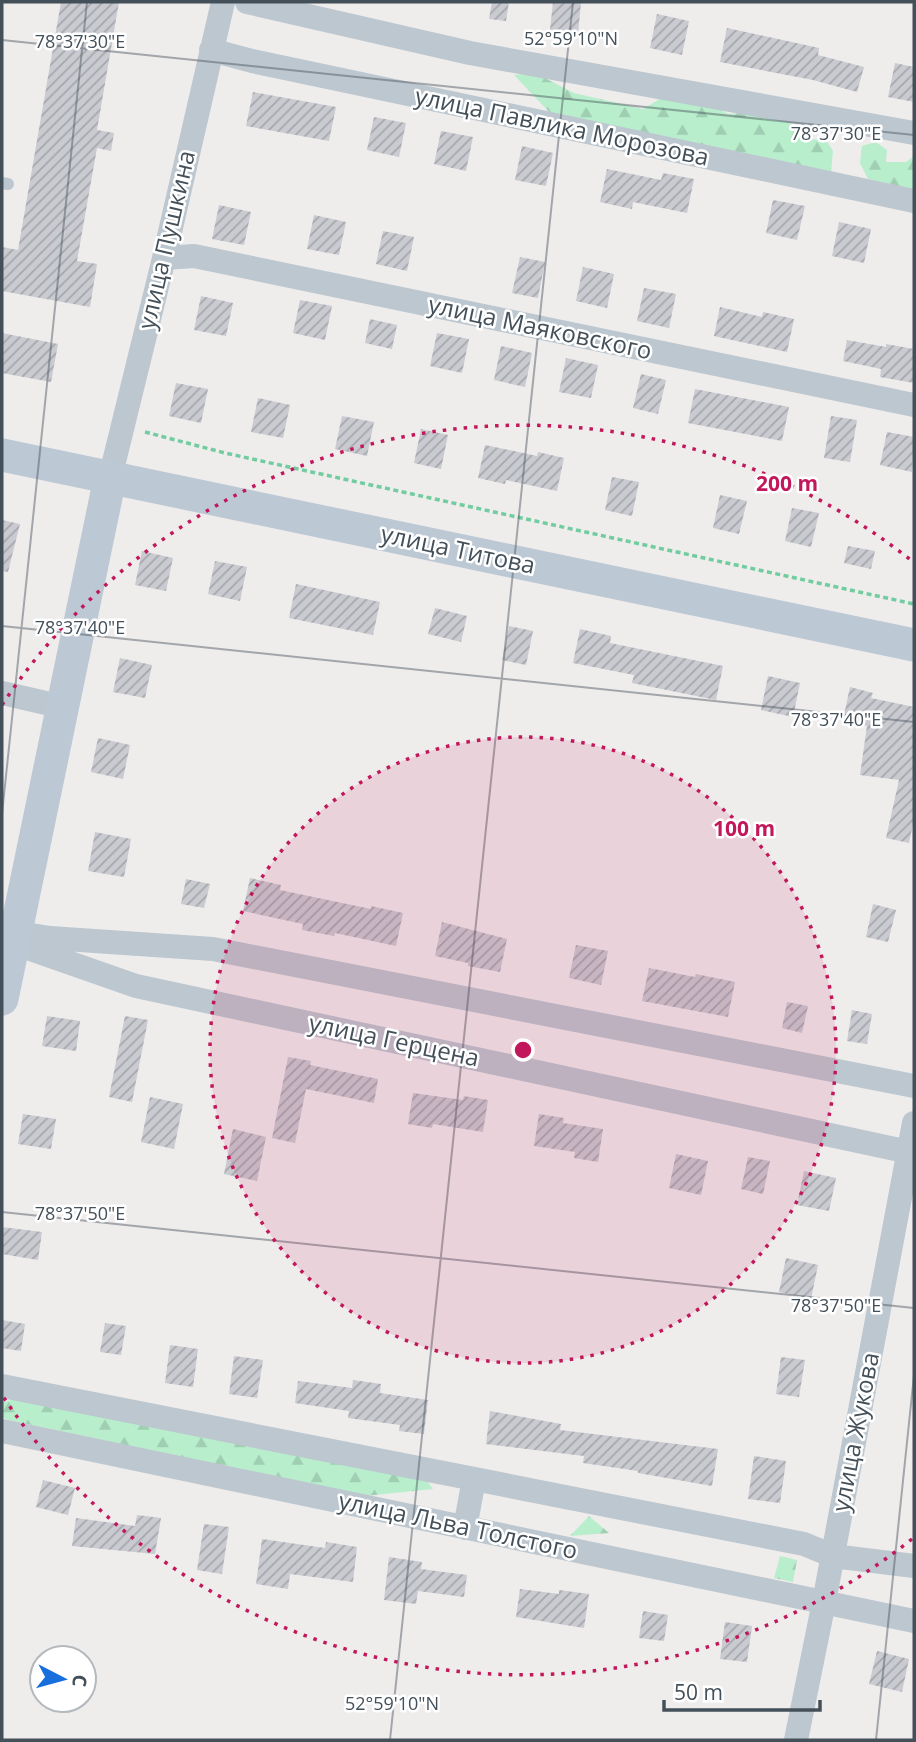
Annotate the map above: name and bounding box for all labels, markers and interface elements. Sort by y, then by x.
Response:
text: 52°59'10"N [524,26,618,50]
text: 78°37'30"E [35,29,125,53]
street label: улица Павлика Морозова [412,78,712,173]
text: 78°37'30"E [791,121,881,145]
street label: улица Пушкина [129,147,202,332]
street label: улица Маяковского [426,287,655,366]
text: 200 m [756,469,818,497]
street label: улица Титова [378,516,538,581]
text: 78°37'40"E [35,615,125,639]
text: 78°37'40"E [791,707,881,731]
text: 100 m [713,814,775,842]
street label: улица Герцена [306,1005,482,1074]
centre of rings [511,1038,535,1062]
text: 78°37'50"E [35,1201,125,1225]
text: 78°37'50"E [791,1293,881,1317]
street label: улица Жукова [823,1349,886,1514]
street label: улица Льва Толстого [336,1483,581,1566]
north arrow [28,1644,98,1714]
scale bar [664,1668,820,1712]
text: С [66,1673,93,1688]
text: 50 m [674,1678,723,1706]
text: 52°59'10"N [345,1691,439,1715]

